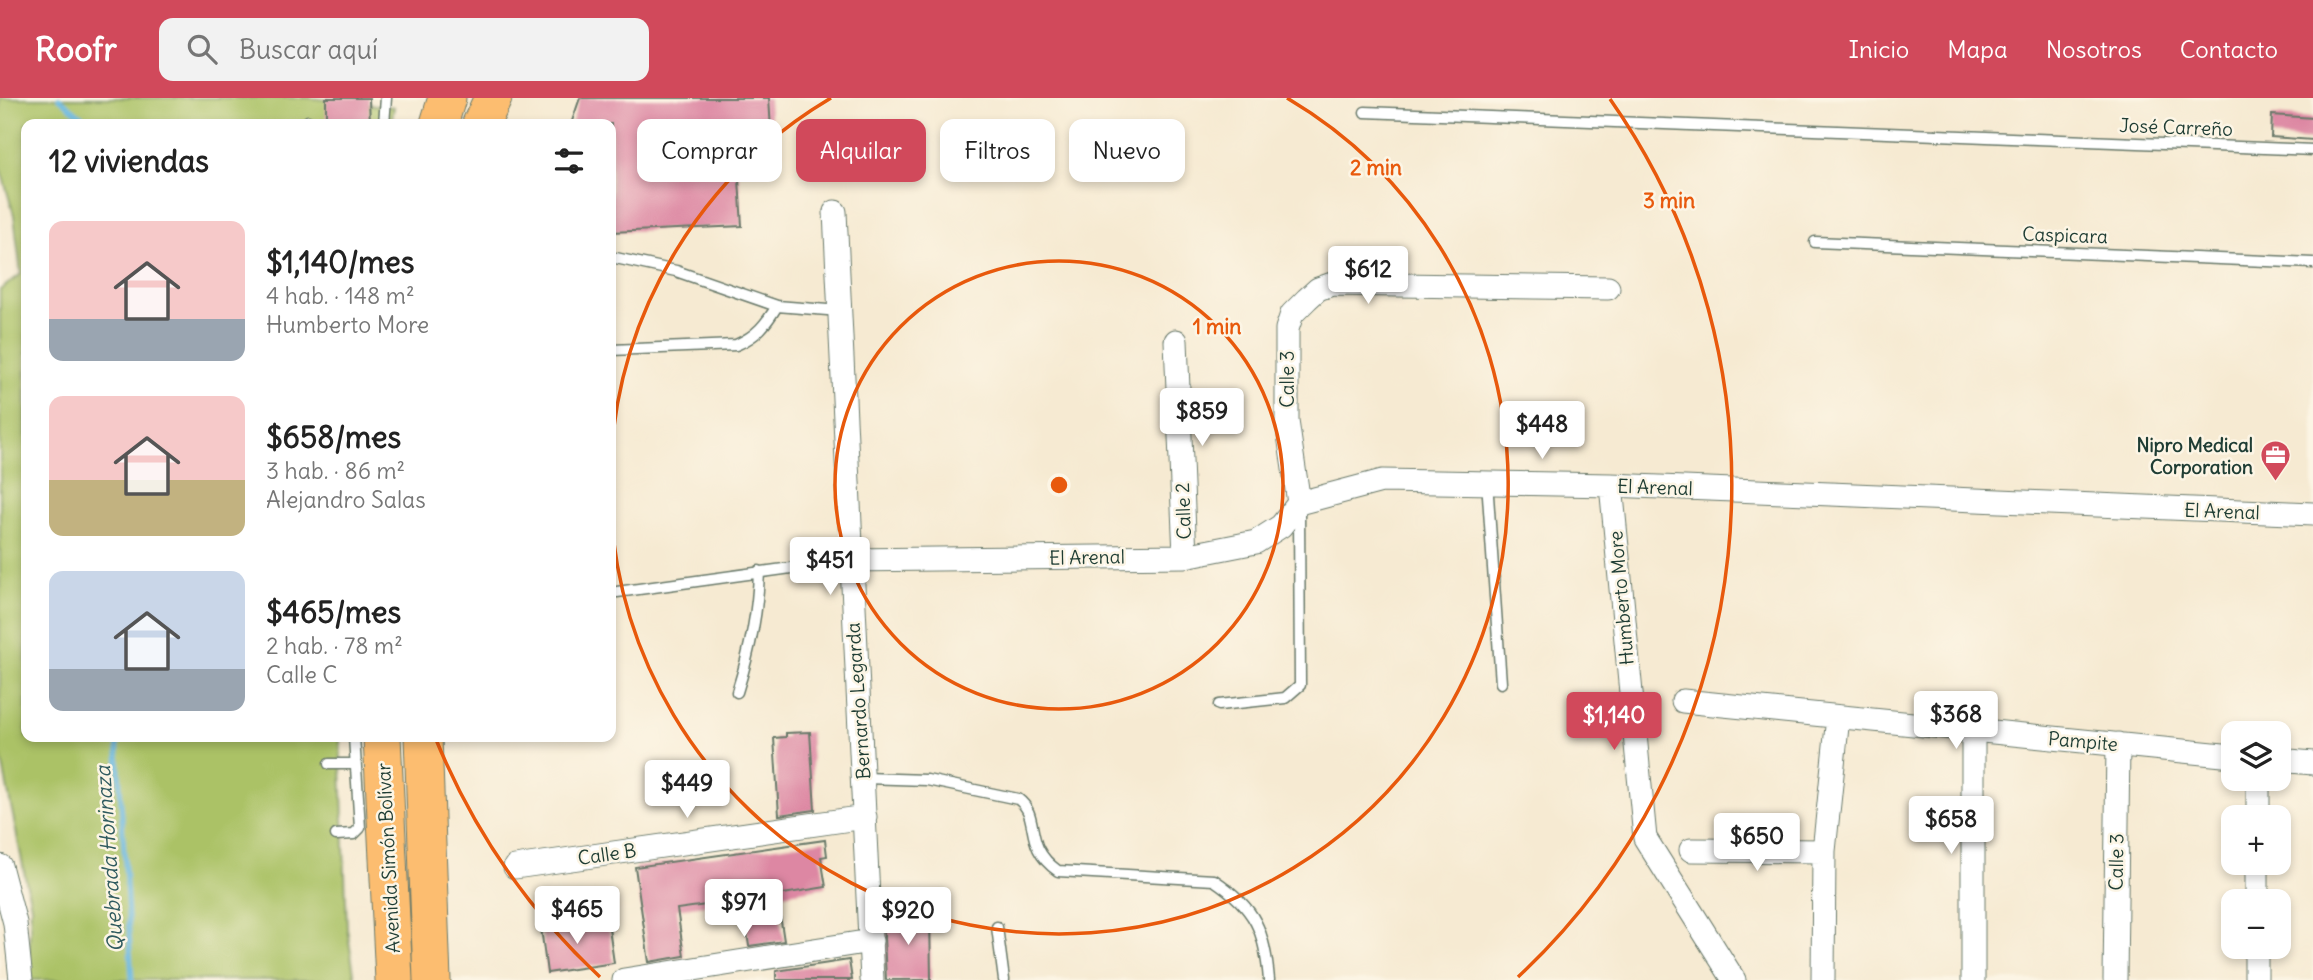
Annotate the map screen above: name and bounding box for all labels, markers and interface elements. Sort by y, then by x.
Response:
search box [159,18,649,81]
text: Roofr [35,28,117,70]
icon: search [183,30,221,68]
text: Buscar aquí [239,33,378,66]
text: Inicio [1849,34,1909,64]
text: Mapa [1947,34,2008,64]
text: Nosotros [2046,34,2142,64]
text: Contacto [2180,34,2278,64]
street label: José Carreño [2119,113,2233,141]
chip: Comprar [637,119,782,182]
chip: Alquilar [796,119,926,182]
chip: Filtros [940,119,1055,182]
chip: Nuevo [1069,119,1185,182]
text: 12 viviendas [49,142,209,180]
icon: filters [550,142,588,180]
text: 2 min [1350,154,1402,181]
text: 3 min [1643,187,1695,214]
street label: Caspicara [2022,222,2108,248]
text: $1,140/mes [266,243,414,281]
pin: $612 [1327,246,1409,306]
icon: home [105,249,189,333]
text: $612 [1344,254,1392,283]
text: 4 hab. · 148 m² [266,281,415,310]
text: Humberto More [266,310,429,339]
text: 1 min [1193,313,1241,340]
street label: Calle 3 [1275,350,1299,408]
pin: $859 [1161,388,1243,448]
text: $859 [1176,396,1228,425]
pin: $448 [1501,402,1583,461]
text: $448 [1516,409,1568,438]
text: $658/mes [266,418,401,456]
icon: home [105,424,189,508]
place label: Nipro Medical Corporation [2137,433,2253,479]
office icon: Nipro Medical Corporation [2259,439,2293,483]
text: 3 hab. · 86 m² [266,456,405,485]
centre of rings [1047,473,1071,497]
street label: El Arenal [1617,474,1693,500]
street label: Calle 2 [1170,482,1196,540]
text: Alejandro Salas [266,485,426,514]
street label: El Arenal [2184,498,2260,524]
street label: Humberto More [1603,530,1639,666]
pin: $451 [789,538,871,597]
street label: El Arenal [1049,544,1125,570]
text: $451 [806,545,854,574]
text: $465/mes [266,593,401,631]
icon: home [105,599,189,683]
street label: Bernardo Legarda [841,622,875,780]
text: 2 hab. · 78 m² [266,631,403,660]
text: Calle C [266,660,337,689]
pin: $1,140 [1557,692,1671,752]
pin: $368 [1915,692,1997,751]
text: $368 [1930,699,1982,728]
text: $1,140 [1583,700,1645,729]
map controls [2221,721,2291,959]
button: layers [2221,721,2291,791]
street label: Pampite [2047,726,2119,756]
pin: $449 [646,760,728,820]
street label: Avenida Simón Bolívar [371,762,405,954]
water label: Quebrada Horinaza [89,764,129,953]
text: $449 [661,768,713,797]
pin: $658 [1910,796,1992,856]
text: $658 [1925,804,1977,833]
button: + [2221,805,2291,875]
pin: $650 [1716,814,1798,873]
text: $650 [1730,821,1784,850]
street label: Calle 3 [2104,833,2128,891]
street label: Calle B [576,838,638,870]
pin: $971 [703,880,785,939]
pin: $465 [536,886,618,946]
text: $971 [721,887,767,916]
pin: $920 [867,888,949,947]
button: − [2221,889,2291,959]
text: $465 [551,894,603,923]
text: $920 [881,895,935,924]

